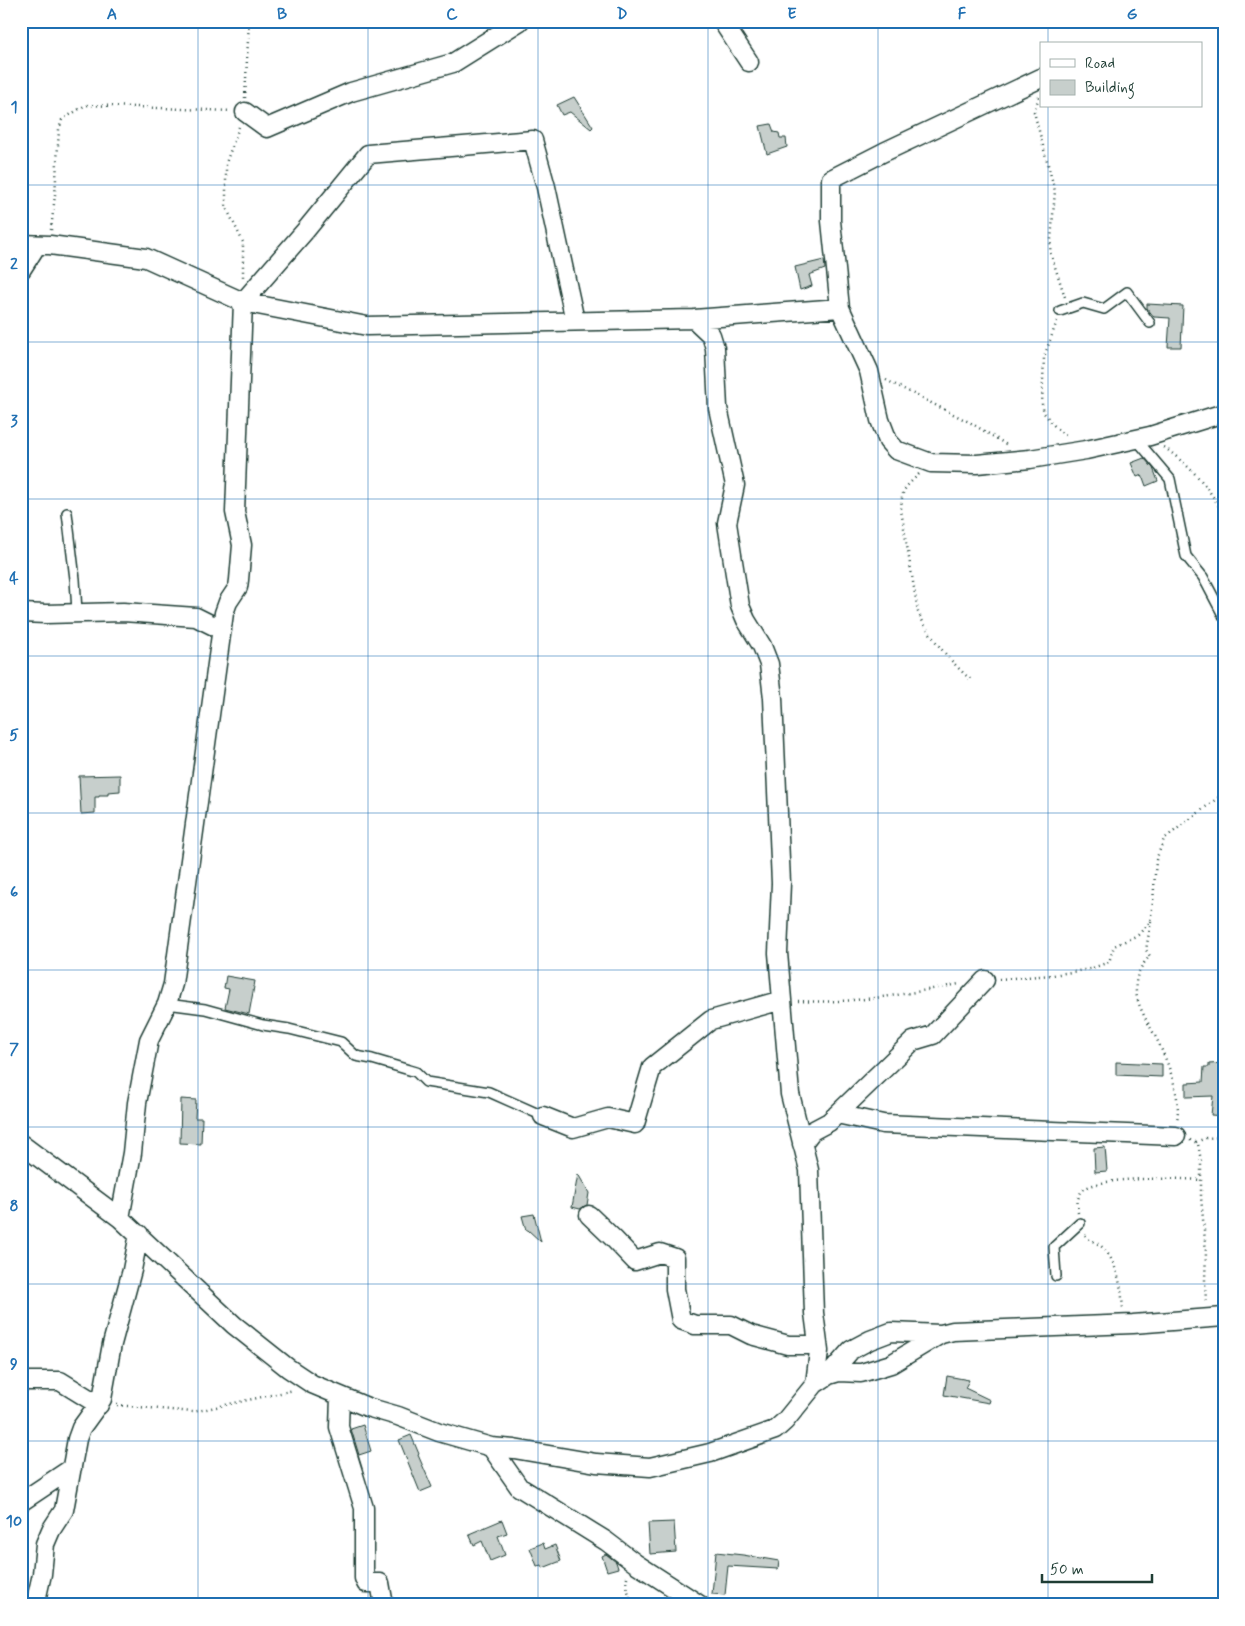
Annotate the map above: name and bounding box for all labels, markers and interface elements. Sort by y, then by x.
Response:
text: A [107,4,117,25]
text: B [277,4,287,25]
text: C [446,4,458,25]
text: D [616,4,628,25]
text: E [787,4,797,25]
text: F [958,4,967,25]
text: G [1127,4,1138,25]
legend [1040,42,1202,108]
text: Road [1085,54,1115,74]
text: Building [1085,78,1135,99]
text: 1 [10,97,18,118]
text: 2 [10,254,18,275]
text: 3 [10,411,18,432]
text: 4 [9,568,19,589]
text: 5 [9,725,19,746]
text: 6 [10,882,18,903]
text: 7 [9,1039,19,1060]
text: 8 [9,1196,19,1217]
text: 9 [10,1354,18,1375]
text: 10 [6,1511,22,1532]
scale bar [1042,1551,1152,1583]
text: 50 m [1050,1560,1084,1580]

